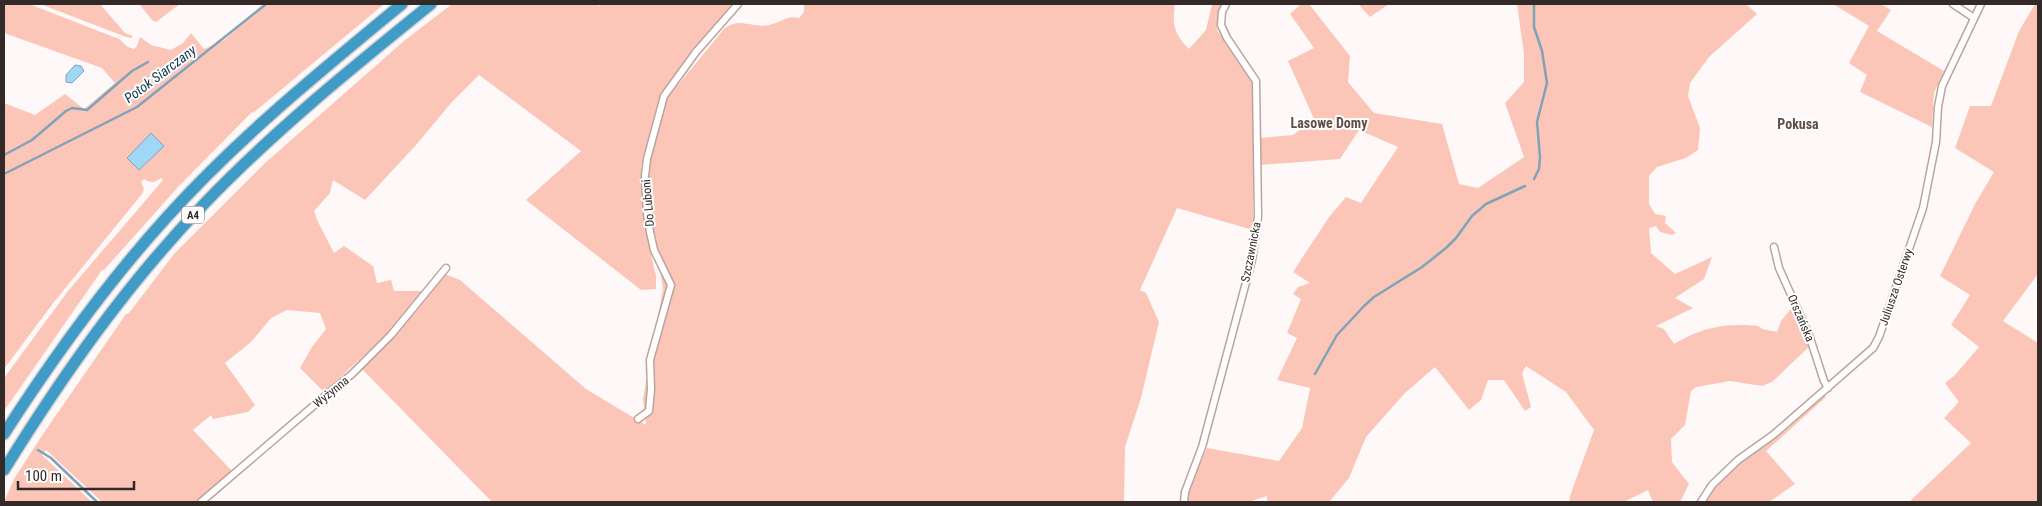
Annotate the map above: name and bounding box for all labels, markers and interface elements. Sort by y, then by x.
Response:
water label: Potok Siarczany [121,42,199,106]
district label: Lasowe Domy [1291,115,1368,131]
district label: Pokusa [1777,116,1819,132]
street label: Do Luboni [639,179,657,227]
road number: A4 [182,206,204,224]
street label: Szczawnicka [1238,220,1264,283]
street label: Juliusza Osterwy [1876,247,1916,327]
street label: Orszańska [1785,292,1817,344]
street label: Wyżynna [310,373,352,411]
scale bar [18,458,134,490]
text: 100 m [25,467,62,485]

